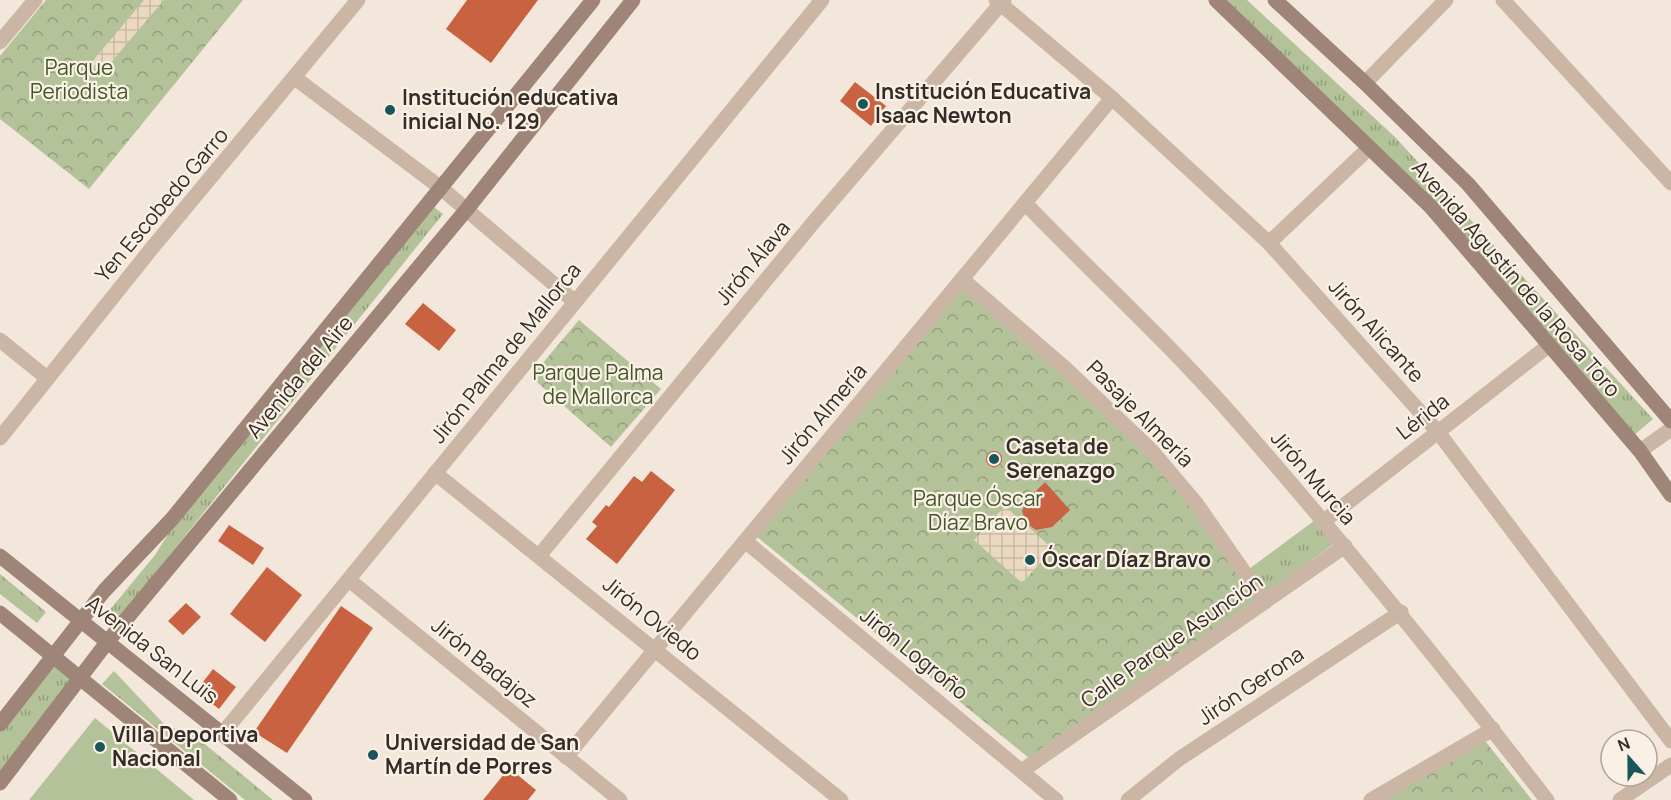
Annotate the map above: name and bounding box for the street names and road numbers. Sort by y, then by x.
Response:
street label: Yen Escobedo Garro [88,121,234,287]
street label: Avenida Agustín de la Rosa Toro [1406,154,1627,403]
street label: Jirón Álava [709,214,796,311]
street label: Jirón Palma de Mallorca [424,256,587,448]
street label: Jirón Alicante [1323,273,1431,388]
street label: Avenida del Aire [240,309,359,444]
street label: Pasaje Almería [1081,354,1200,473]
street label: Jirón Almería [772,357,873,470]
street label: Lérida [1390,387,1454,446]
street label: Jirón Murcia [1265,424,1363,530]
street label: Calle Parque Asunción [1075,567,1268,714]
street label: Jirón Oviedo [598,570,708,667]
street label: Avenida San Luis [81,589,225,710]
street label: Jirón Logroño [855,601,974,705]
street label: Jirón Badajoz [426,611,543,713]
street label: Jirón Gerona [1192,639,1309,731]

